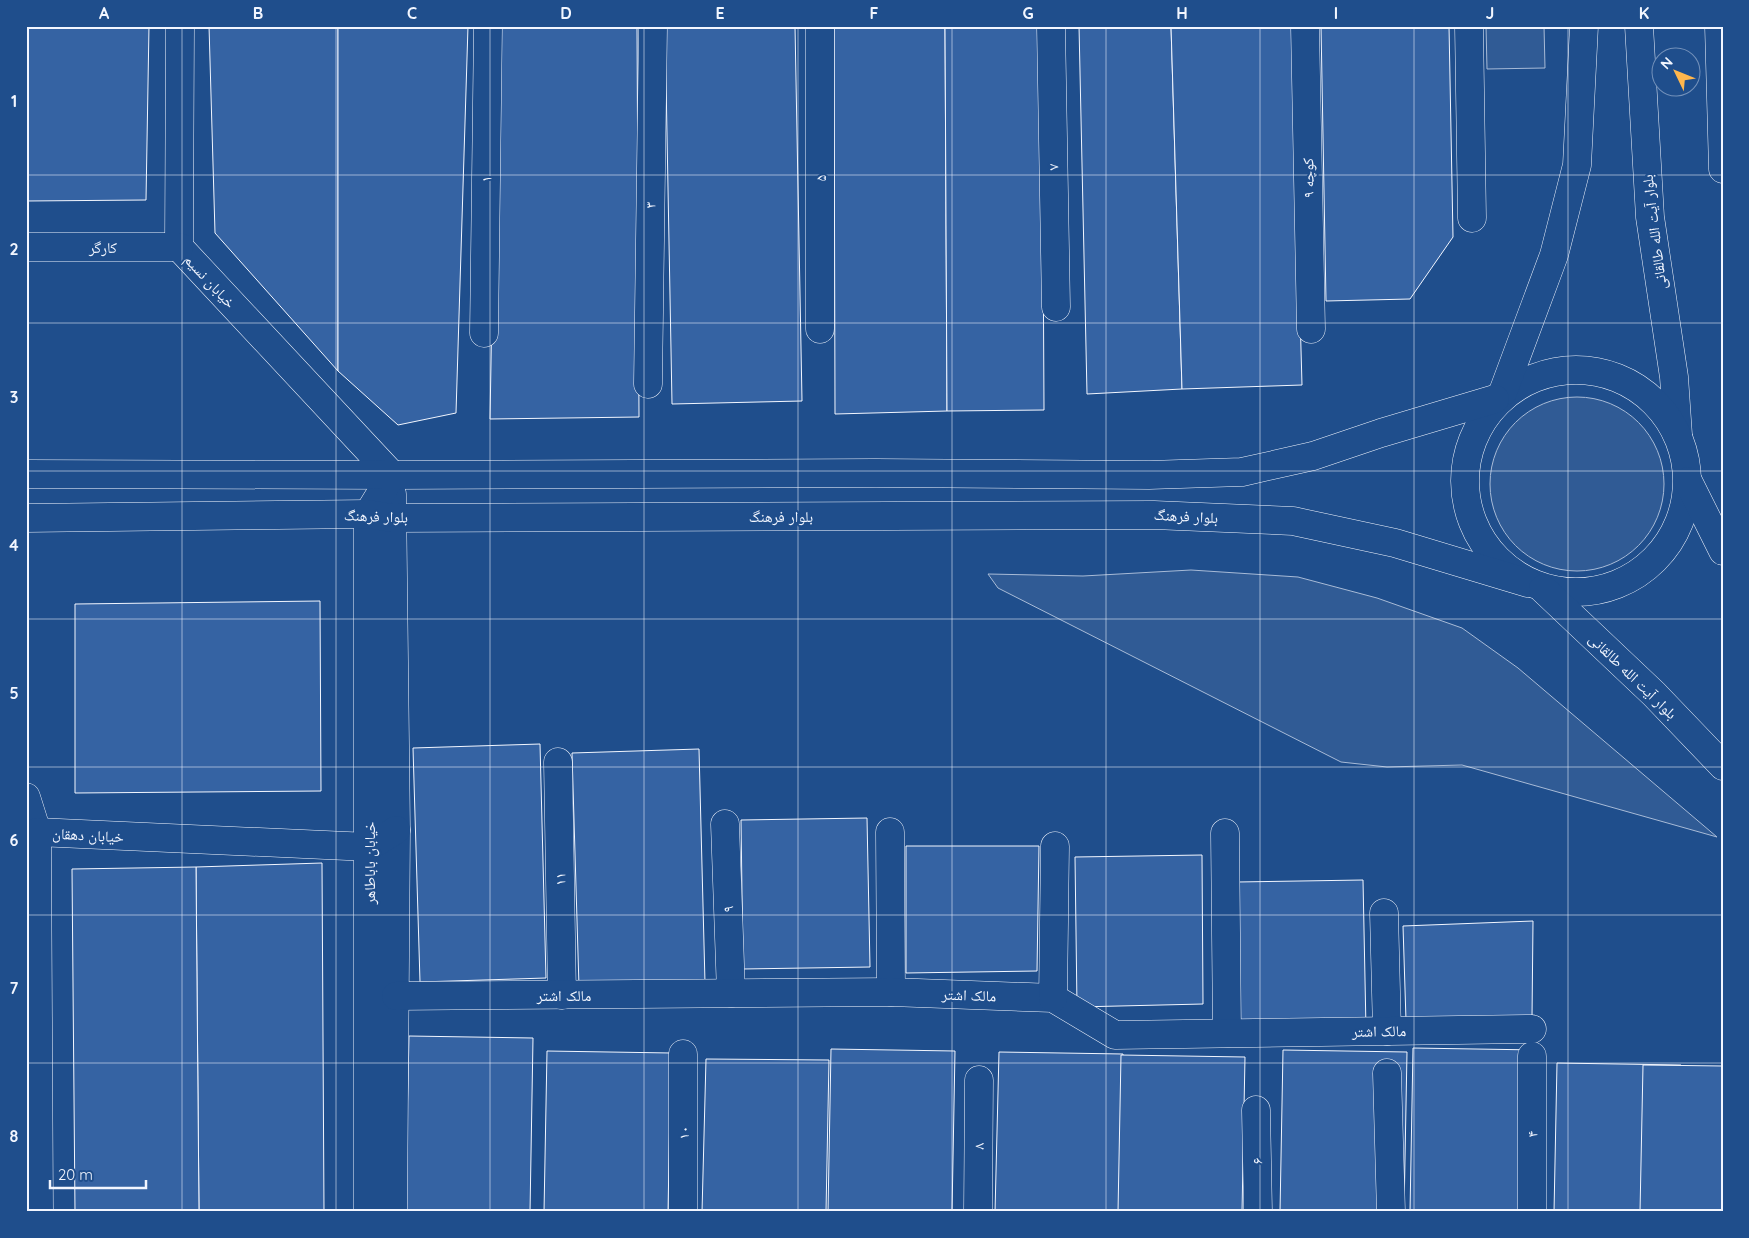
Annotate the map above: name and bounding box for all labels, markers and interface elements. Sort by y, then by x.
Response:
text: A [99,3,110,23]
text: B [253,3,263,23]
text: C [407,3,417,23]
text: D [560,3,572,23]
text: E [715,3,725,23]
text: F [870,3,879,23]
text: G [1022,3,1034,23]
text: H [1176,3,1188,23]
text: I [1334,3,1338,23]
text: J [1486,3,1494,23]
text: K [1639,3,1649,23]
north arrow [1652,48,1702,98]
text: N [1656,53,1677,73]
text: 1 [11,91,17,111]
street label: کوچه ۹ [1298,158,1318,198]
street label: ۷ [1043,163,1063,171]
street label: بلوار آیت الله طالقانی [1638,173,1671,291]
street label: ۵ [811,174,830,181]
street label: ۱ [476,175,496,183]
street label: ۳ [640,201,660,209]
street label: کارگر [88,238,117,257]
text: 2 [9,239,19,259]
street label: خیابان نسیم [179,250,240,313]
text: 3 [10,387,18,407]
street label: بلوار فرهنگ [344,505,408,527]
street label: بلوار فرهنگ [1153,505,1219,527]
street label: بلوار فرهنگ [749,507,813,526]
text: 4 [9,535,19,555]
street label: بلوار آیت الله طالقانی [1584,629,1681,724]
text: 5 [9,683,19,703]
street label: خیابان باباطاهر [360,821,380,905]
street label: خیابان دهقان [52,824,125,847]
text: 6 [10,830,19,850]
street label: ۱۱ [550,872,570,886]
street label: ۹ [718,905,738,913]
text: 7 [10,978,19,998]
street label: مالک اشتر [940,985,997,1005]
street label: مالک اشتر [536,986,591,1005]
street label: مالک اشتر [1351,1021,1407,1041]
text: 8 [10,1126,19,1146]
street label: ۱۰ [674,1126,693,1140]
street label: ۴ [1523,1130,1542,1137]
street label: ۸ [969,1142,988,1149]
street label: ۶ [1247,1157,1267,1165]
scale bar [50,1158,146,1190]
text: 20 m [58,1165,93,1184]

